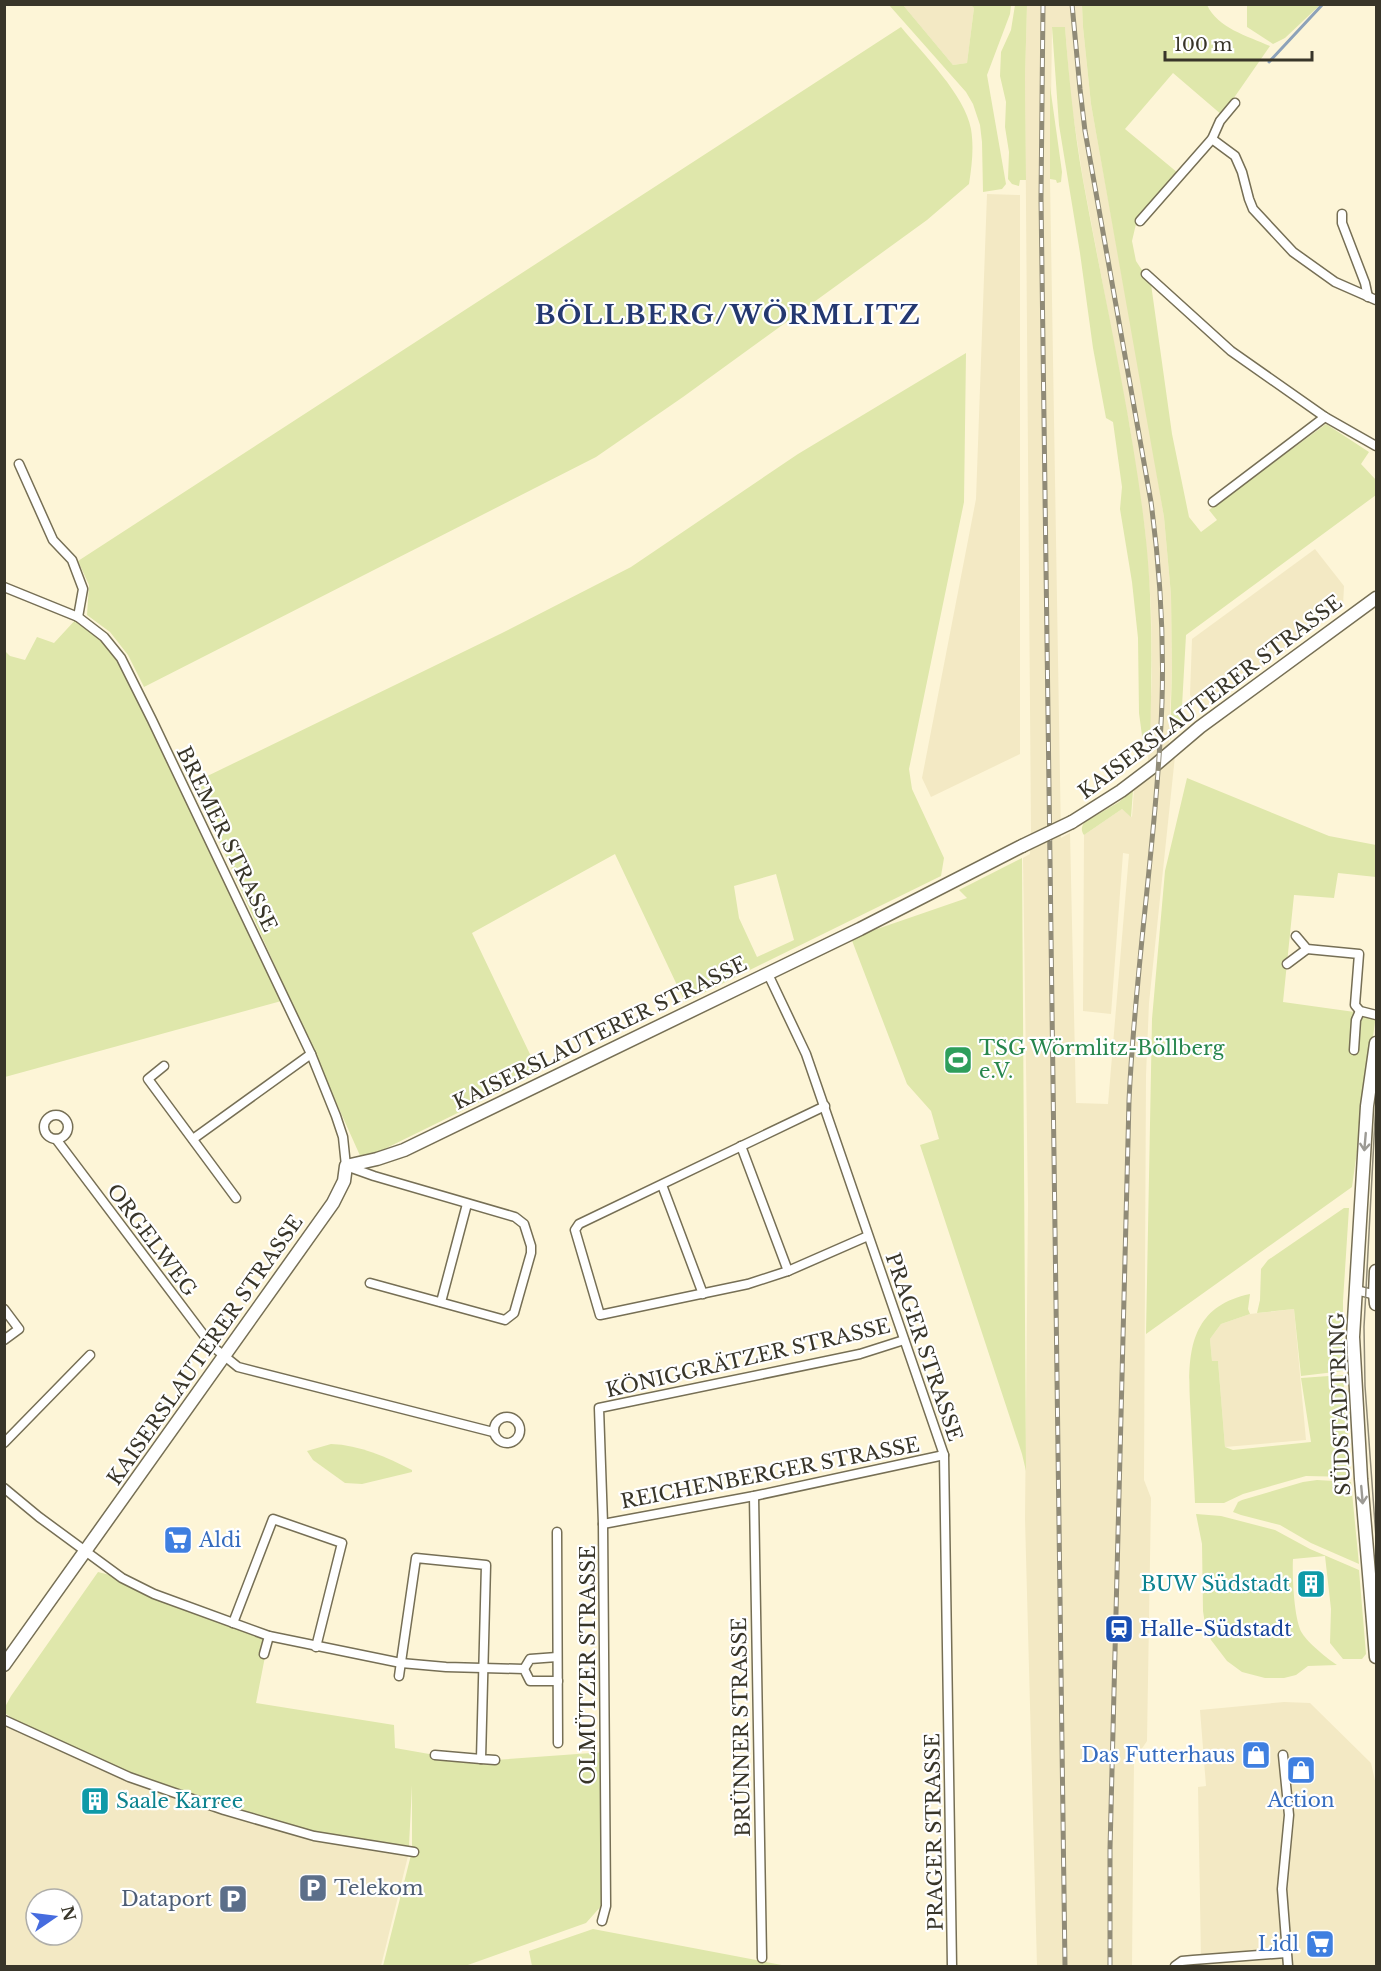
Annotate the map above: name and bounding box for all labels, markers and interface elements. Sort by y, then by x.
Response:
scale bar [1165,24,1312,62]
text: 100 m [1174,34,1232,56]
district label: BÖLLBERG/WÖRMLITZ [535,299,921,331]
street label: KAISERSLAUTERER STRASSE [1073,590,1347,804]
street label: BREMER STRASSE [172,743,282,935]
street label: KAISERSLAUTERER STRASSE [449,951,751,1115]
place label: TSG Wörmlitz-Böllberg e.V. [979,1036,1225,1083]
sports icon: TSG Wörmlitz-Böllberg e.V. [942,1044,974,1076]
one-way arrow [1359,1132,1370,1152]
street label: ORGELWEG [102,1179,202,1301]
street label: KAISERSLAUTERER STRASSE [102,1210,308,1490]
street label: PRAGER STRASSE [880,1250,968,1444]
street label: SÜDSTADTRING [1324,1312,1355,1496]
street label: KÖNIGGRÄTZER STRASSE [603,1313,893,1402]
street label: REICHENBERGER STRASSE [619,1432,921,1514]
one-way arrow [1357,1485,1368,1505]
supermarket icon: Aldi [162,1524,194,1556]
place label: Aldi [198,1528,241,1552]
street label: OLMÜTZER STRASSE [575,1545,600,1785]
building icon: BUW Südstadt [1295,1568,1327,1600]
place label: BUW Südstadt [1141,1572,1290,1596]
station icon: Halle-Südstadt [1103,1613,1135,1645]
street label: BRÜNNER STRASSE [726,1617,755,1837]
place label: Halle-Südstadt [1140,1617,1292,1641]
street label: PRAGER STRASSE [920,1733,948,1931]
shop icon: Das Futterhaus [1240,1739,1272,1771]
place label: Das Futterhaus [1081,1743,1235,1767]
shop icon: Action [1285,1754,1317,1786]
building icon: Saale Karree [79,1785,111,1817]
place label: Action [1266,1788,1335,1812]
place label: Saale Karree [116,1789,243,1813]
parking icon: Telekom [297,1872,329,1904]
place label: Telekom [334,1876,424,1900]
parking icon: Dataport [217,1883,249,1915]
north arrow [24,1887,84,1947]
place label: Dataport [121,1887,212,1911]
text: N [57,1904,80,1923]
supermarket icon: Lidl [1304,1928,1336,1960]
place label: Lidl [1258,1932,1299,1956]

